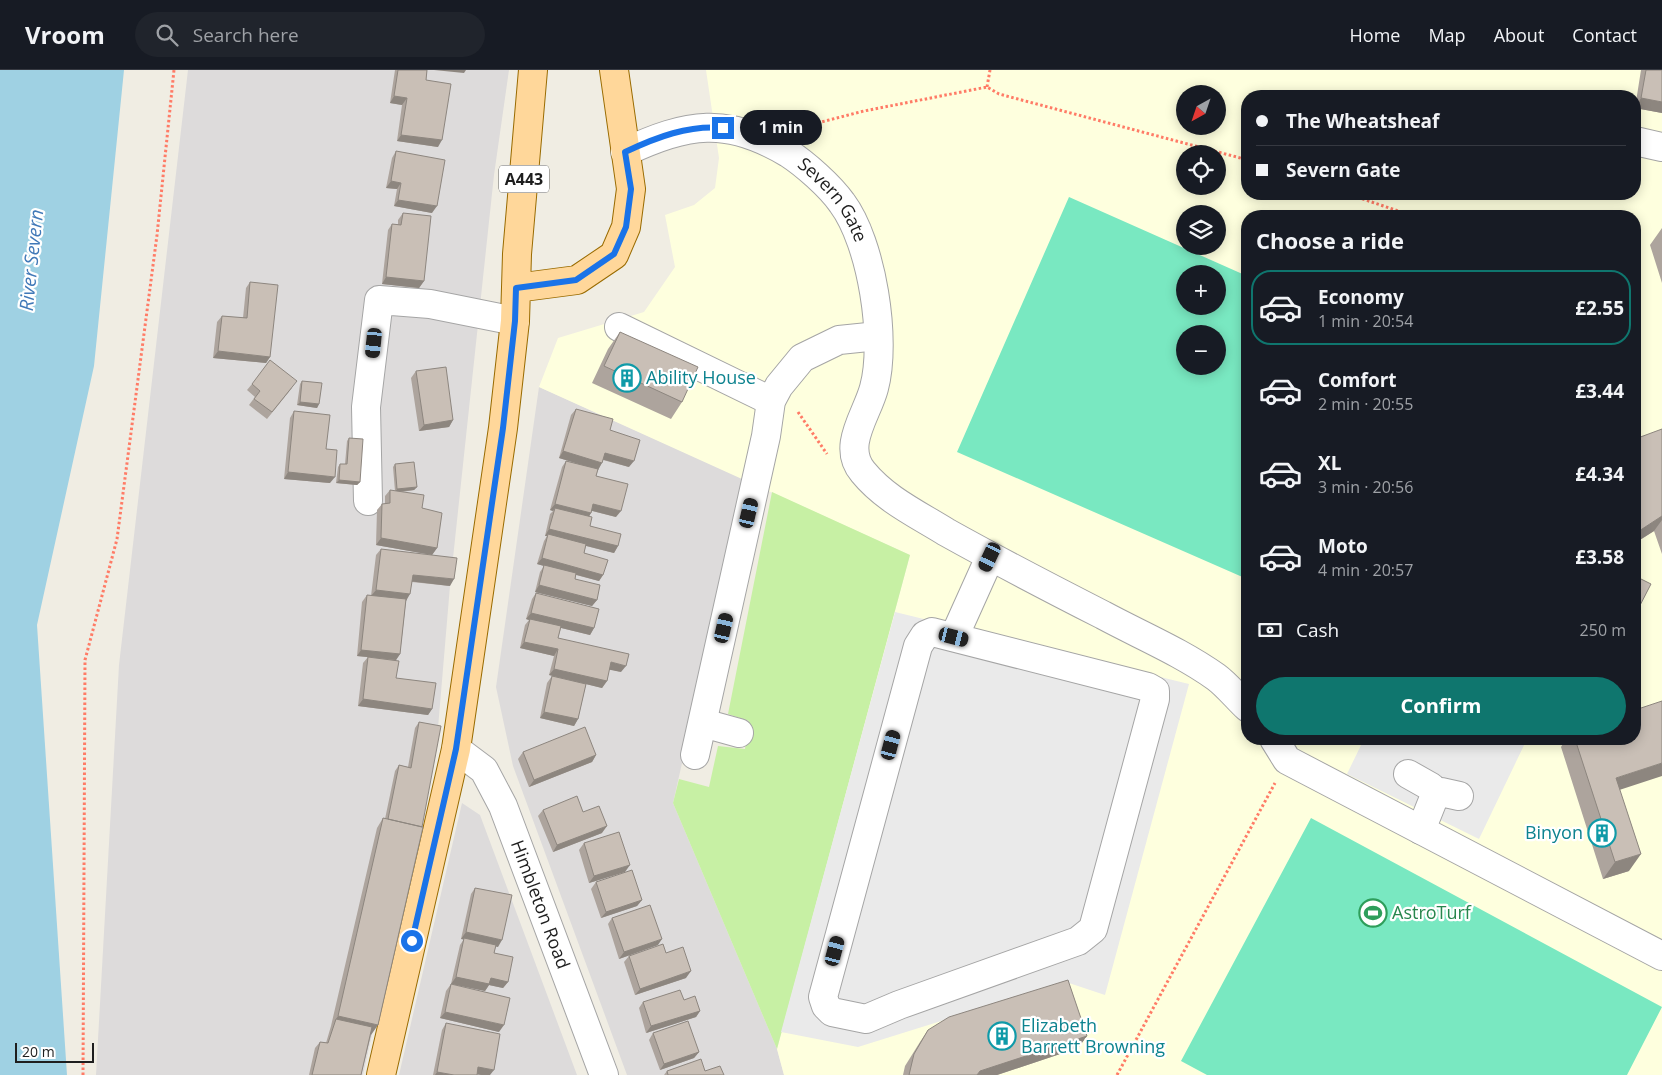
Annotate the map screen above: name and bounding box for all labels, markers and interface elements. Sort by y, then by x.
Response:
search box [135,12,485,57]
text: Vroom [25,18,105,51]
icon: search [153,21,181,49]
text: Search here [193,22,299,48]
text: Home [1350,23,1400,47]
text: Map [1428,23,1466,47]
text: About [1494,23,1544,47]
text: Contact [1572,23,1637,47]
north arrow [1176,85,1226,135]
map controls [1176,85,1226,375]
text: The Wheatsheaf [1286,108,1439,134]
callout: 1 min [740,110,823,146]
text: 1 min [759,116,803,138]
route end [712,117,734,139]
button: locate [1176,145,1226,195]
street label: Severn Gate [793,151,873,245]
text: Severn Gate [1286,157,1400,183]
road number: A443 [499,166,549,192]
button: layers [1176,205,1226,255]
water label: River Severn [13,208,49,312]
text: Choose a ride [1256,225,1404,255]
button: + [1176,265,1226,315]
text: Economy [1318,284,1404,310]
icon: car [1258,285,1303,330]
text: £2.55 [1575,295,1624,321]
text: 1 min · 20:54 [1318,310,1413,332]
button: − [1176,325,1226,375]
car [364,327,383,359]
building icon: Ability House [612,363,642,393]
place label: Ability House [646,365,756,389]
text: Comfort [1318,367,1397,393]
icon: car [1258,368,1303,413]
text: £3.44 [1575,378,1624,404]
text: 2 min · 20:55 [1318,393,1413,415]
text: XL [1318,450,1341,476]
icon: car [1258,451,1303,496]
text: £4.34 [1575,461,1624,487]
text: 3 min · 20:56 [1318,476,1413,498]
car [738,497,759,529]
text: Moto [1318,533,1368,559]
icon: car [1258,534,1303,579]
car [976,540,1003,574]
text: £3.58 [1575,544,1624,570]
text: 4 min · 20:57 [1318,559,1413,581]
car [713,612,734,644]
icon: cash [1256,616,1284,644]
text: Cash [1296,617,1339,643]
text: 250 m [1580,619,1626,641]
car [937,626,970,648]
button: Confirm [1256,677,1626,735]
car [879,729,902,761]
building icon: Binyon [1587,818,1617,848]
place label: Binyon [1525,820,1583,844]
street label: Himbleton Road [506,836,576,972]
sports icon: AstroTurf [1358,898,1388,928]
place label: AstroTurf [1392,900,1472,924]
route start [401,930,423,952]
car [823,935,846,967]
place label: Elizabeth Barrett Browning [1021,1013,1165,1058]
building icon: Elizabeth Barrett Browning [987,1021,1017,1051]
scale bar [15,1040,94,1063]
text: 20 m [22,1042,55,1061]

